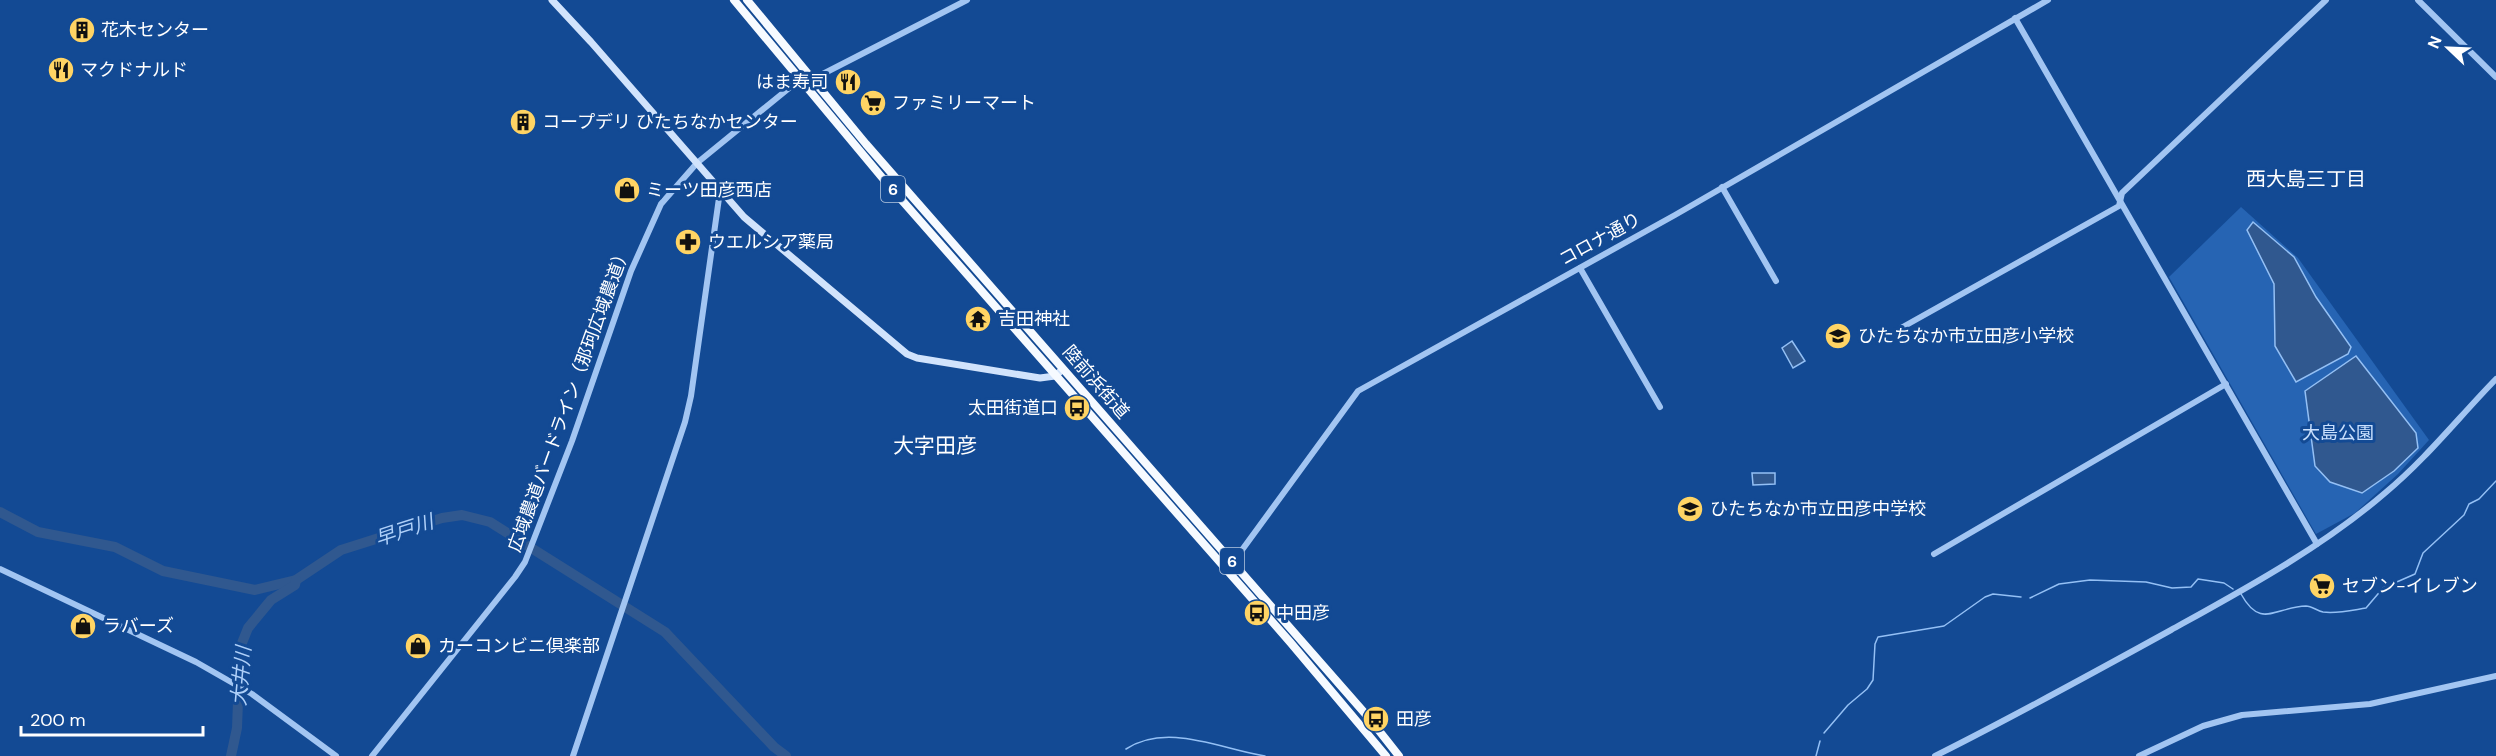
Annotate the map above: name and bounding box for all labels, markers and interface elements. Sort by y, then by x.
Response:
building icon: 花木センター [67,15,97,45]
place label: 花木センター [101,18,209,42]
north arrow [2418,18,2478,78]
text: N [2423,33,2447,52]
restaurant icon: マクドナルド [46,55,76,85]
place label: マクドナルド [80,58,188,82]
restaurant icon: はま寿司 [833,67,863,97]
place label: はま寿司 [756,70,828,94]
supermarket icon: ファミリーマート [858,88,888,118]
place label: ファミリーマート [892,91,1036,115]
building icon: コープデリ ひたちなかセンター [508,107,538,137]
place label: コープデリ ひたちなかセンター [542,110,798,134]
district label: 西大島三丁目 [2246,166,2366,192]
shop icon: ミーツ田彦西店 [612,175,642,205]
road number: 6 [881,176,905,202]
place label: ミーツ田彦西店 [646,178,772,202]
street label: コロナ通り [1555,207,1645,271]
pharmacy icon: ウエルシア薬局 [673,227,703,257]
place label: ウエルシア薬局 [708,230,834,254]
street label: 広域農道バードライン（那珂広域農道） [502,243,636,555]
temple icon: 吉田神社 [963,304,993,334]
place label: 吉田神社 [998,307,1070,331]
school or university icon: ひたちなか市立田彦小学校 [1823,321,1853,351]
place label: ひたちなか市立田彦小学校 [1858,324,2074,348]
street label: 陸前浜街道 [1057,340,1135,424]
bus stop icon: 太田街道口 [1062,393,1092,423]
place label: 太田街道口 [968,396,1058,420]
park label: 大島公園 [2302,421,2374,445]
district label: 大字田彦 [893,432,977,460]
school or university icon: ひたちなか市立田彦中学校 [1675,494,1705,524]
place label: ひたちなか市立田彦中学校 [1710,497,1926,521]
water label: 早戸川 [371,508,438,552]
road number: 6 [1220,548,1244,574]
supermarket icon: セブン-イレブン [2307,571,2337,601]
place label: セブン-イレブン [2342,574,2478,598]
bus stop icon: 中田彦 [1242,598,1272,628]
place label: 中田彦 [1276,601,1330,625]
shop icon: ラバーズ [68,611,98,641]
place label: ラバーズ [103,614,174,638]
shop icon: カーコンビニ倶楽部 [403,631,433,661]
place label: カーコンビニ倶楽部 [438,634,600,658]
water label: 大井川 [225,643,257,707]
scale bar [21,699,202,737]
bus stop icon: 田彦 [1361,704,1391,734]
place label: 田彦 [1396,707,1432,731]
text: 200 m [30,708,86,732]

